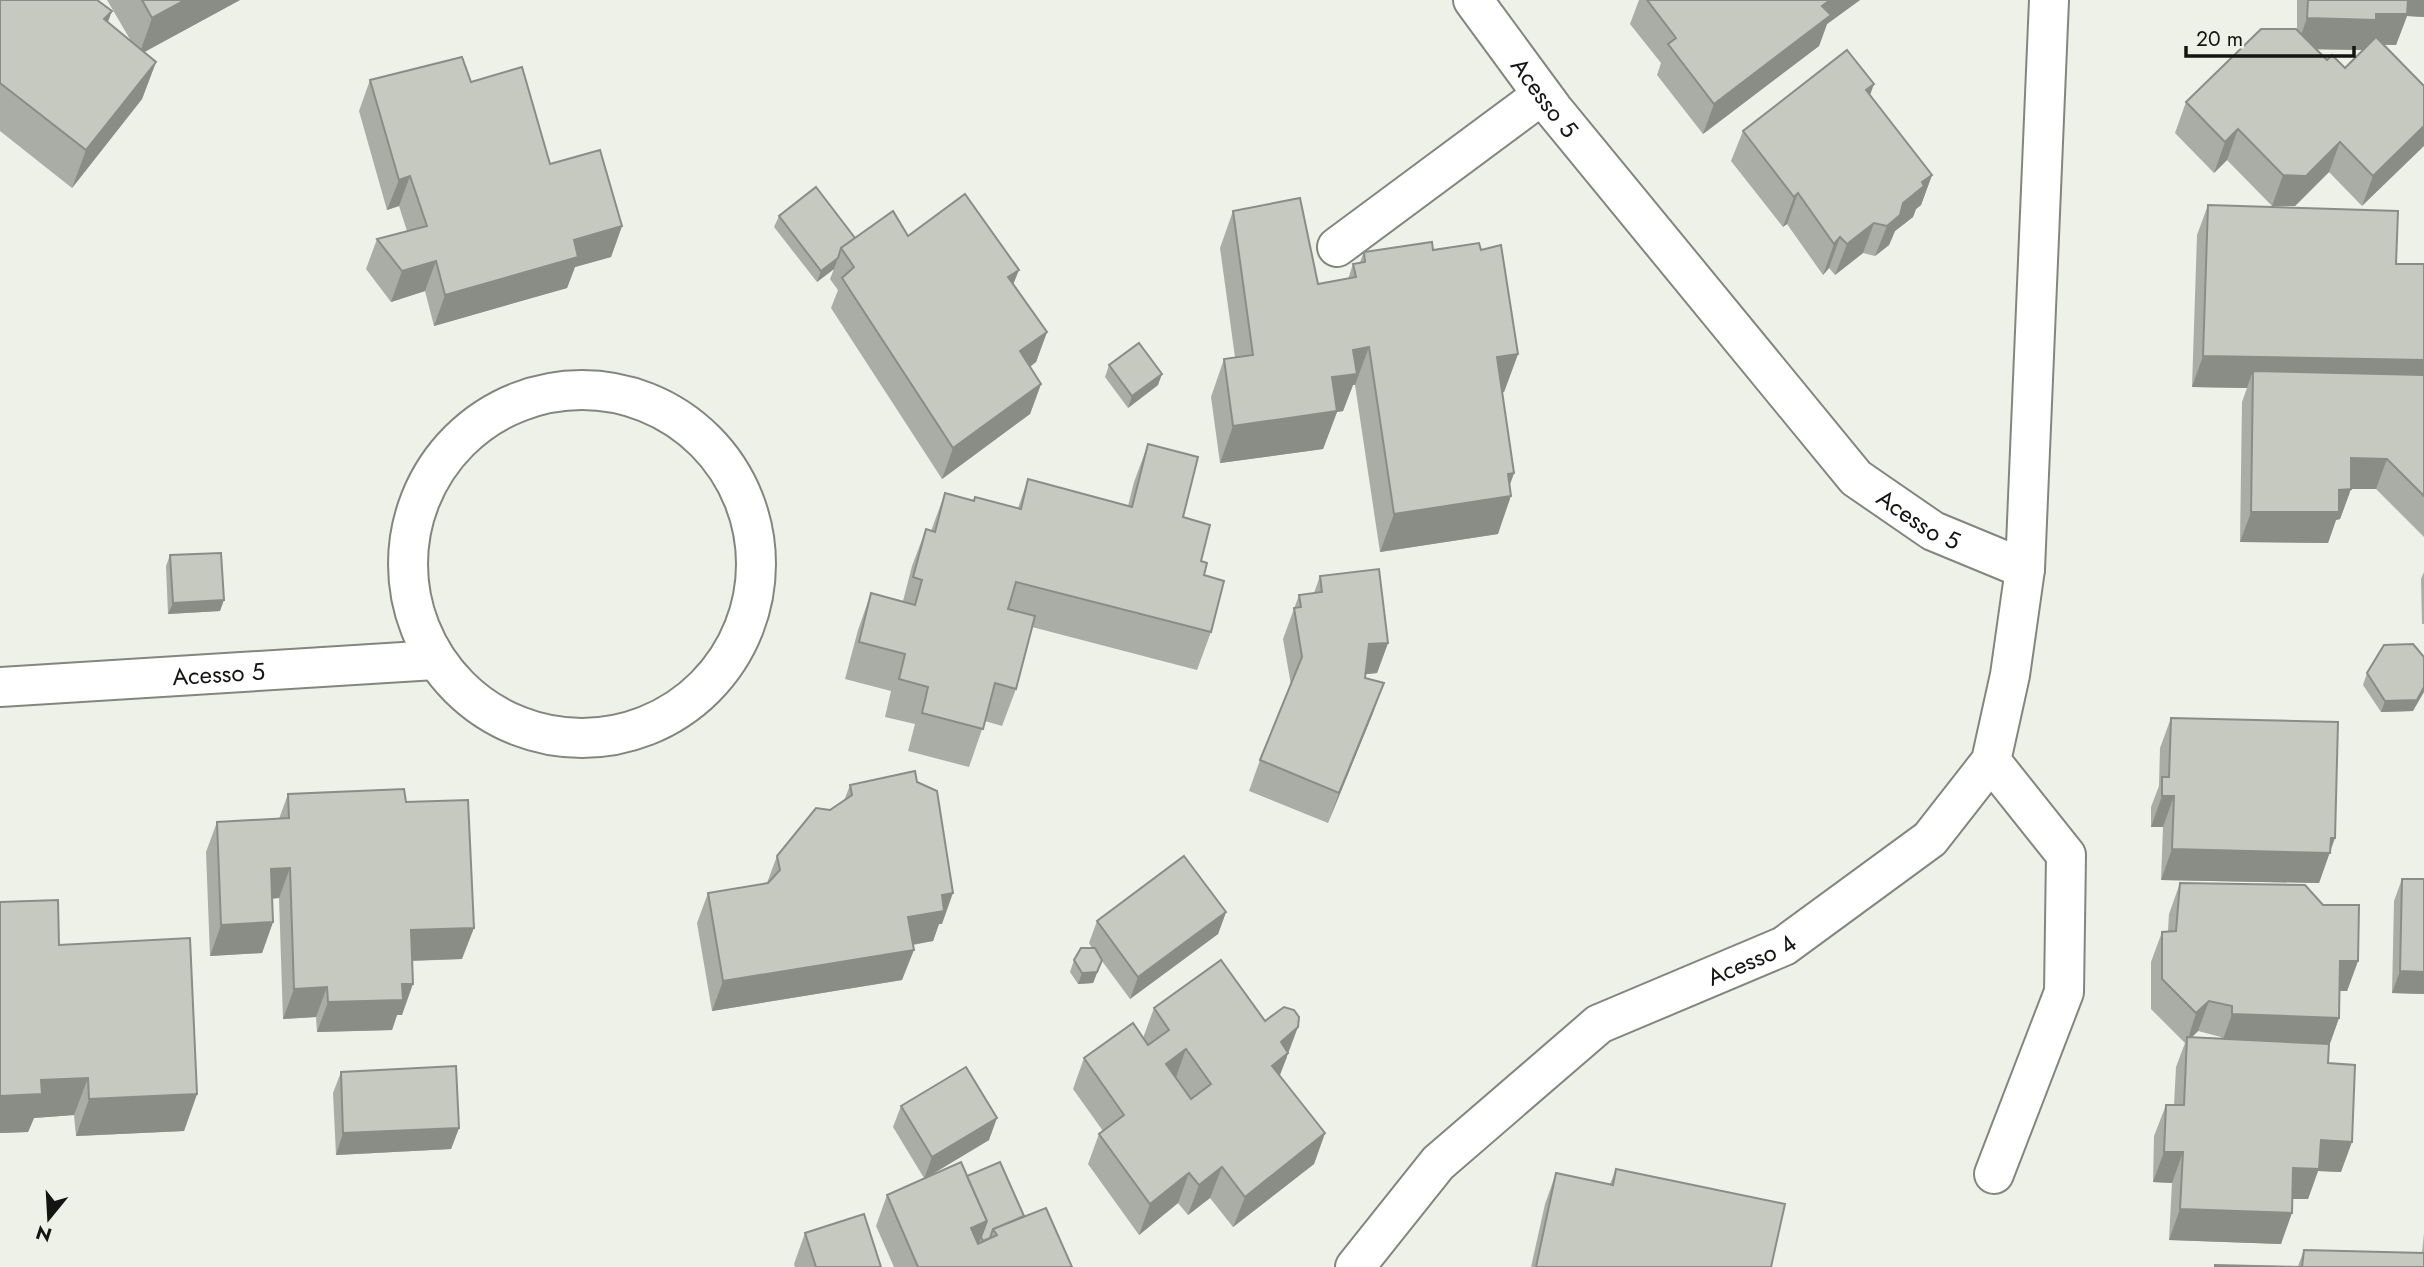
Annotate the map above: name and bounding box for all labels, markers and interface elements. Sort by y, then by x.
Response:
scale bar [2186,14,2354,58]
text: 20 m [2196,24,2243,54]
street label: Acesso 5 [1503,50,1587,145]
street label: Acesso 5 [1870,480,1966,558]
street label: Acesso 5 [171,653,266,694]
street label: Acesso 4 [1701,925,1803,994]
north arrow [14,1183,84,1253]
text: N [33,1219,55,1249]

